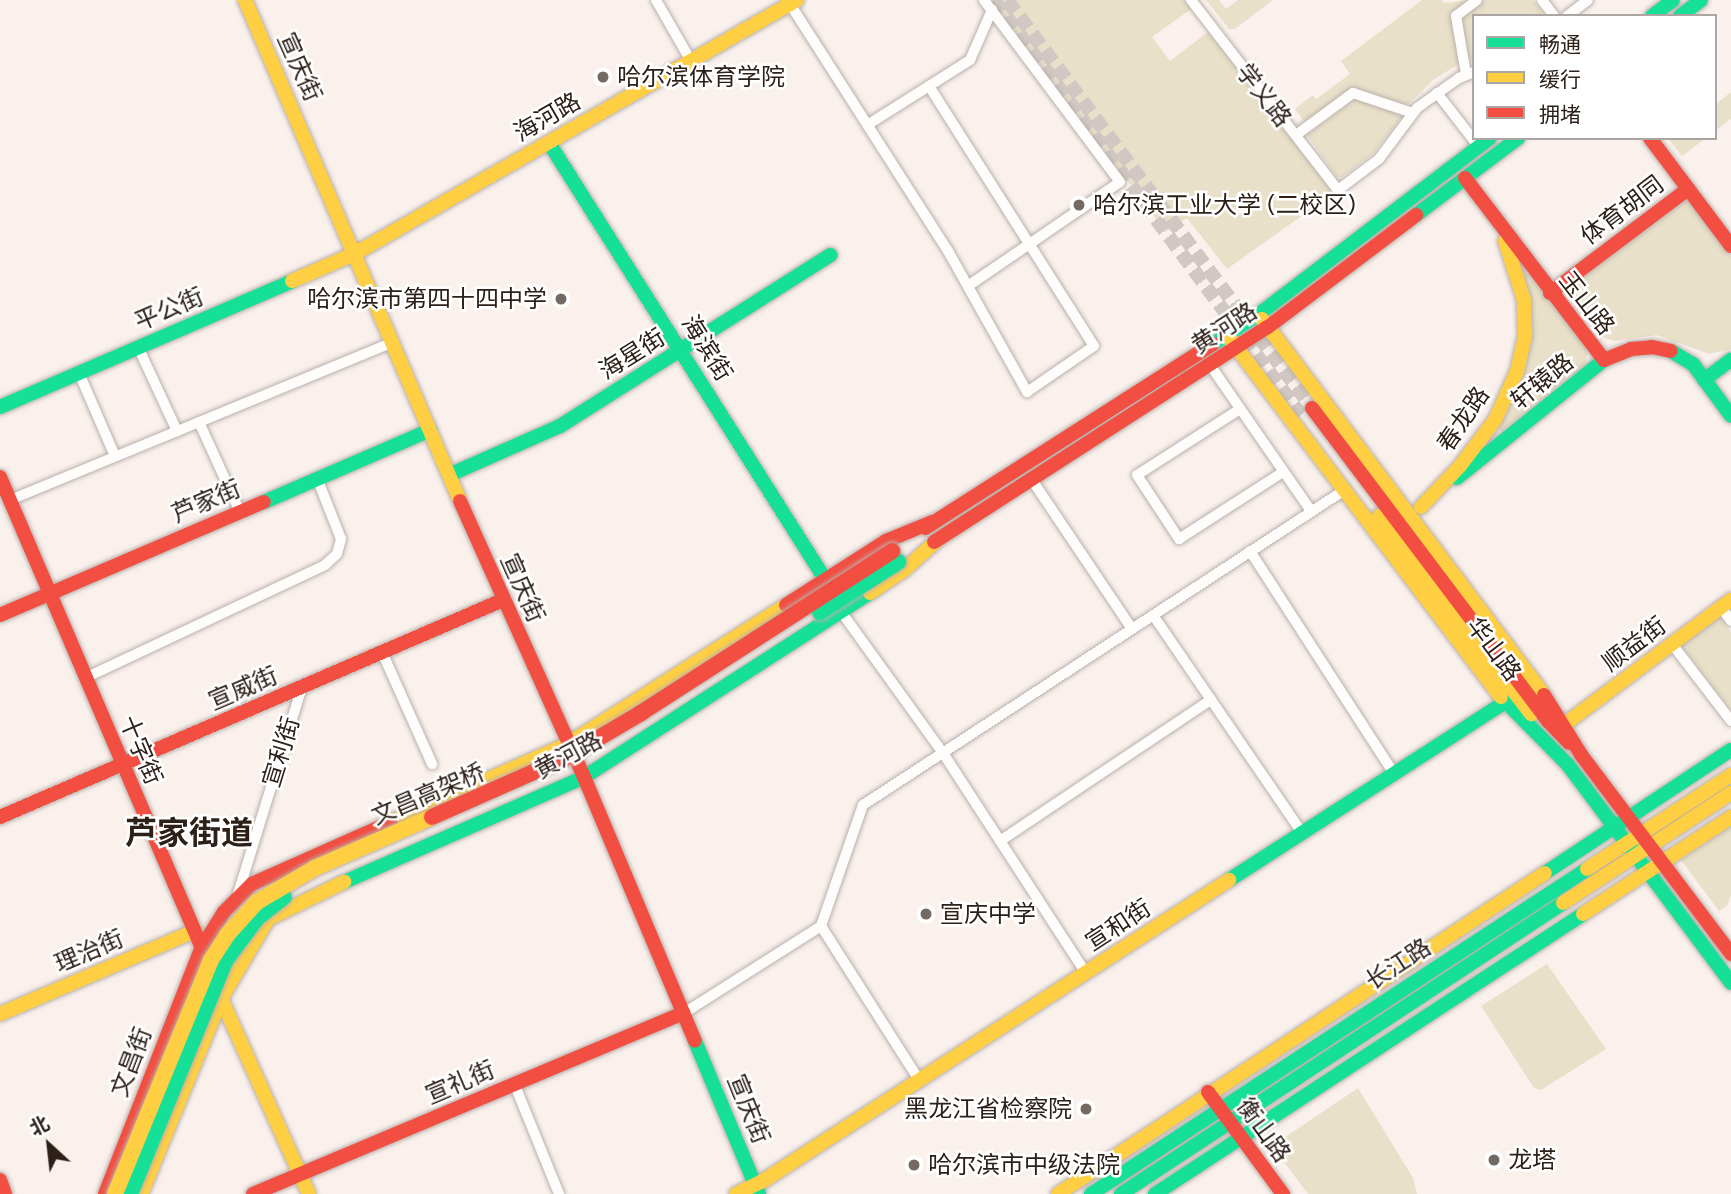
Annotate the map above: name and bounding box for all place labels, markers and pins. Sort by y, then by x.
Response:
place label: 哈尔滨体育学院 [617,63,785,91]
marker: 哈尔滨体育学院 [595,69,611,85]
place label: 哈尔滨工业大学 (二校区) [1093,191,1356,219]
marker: 哈尔滨工业大学 (二校区) [1071,197,1087,213]
place label: 哈尔滨市第四十四中学 [307,285,547,313]
marker: 哈尔滨市第四十四中学 [553,291,569,307]
place label: 宣庆中学 [940,900,1036,928]
marker: 宣庆中学 [918,906,934,922]
place label: 黑龙江省检察院 [904,1095,1072,1123]
marker: 黑龙江省检察院 [1078,1101,1094,1117]
place label: 龙塔 [1508,1146,1556,1174]
place label: 哈尔滨市中级法院 [928,1151,1120,1179]
marker: 龙塔 [1486,1152,1502,1168]
marker: 哈尔滨市中级法院 [906,1157,922,1173]

